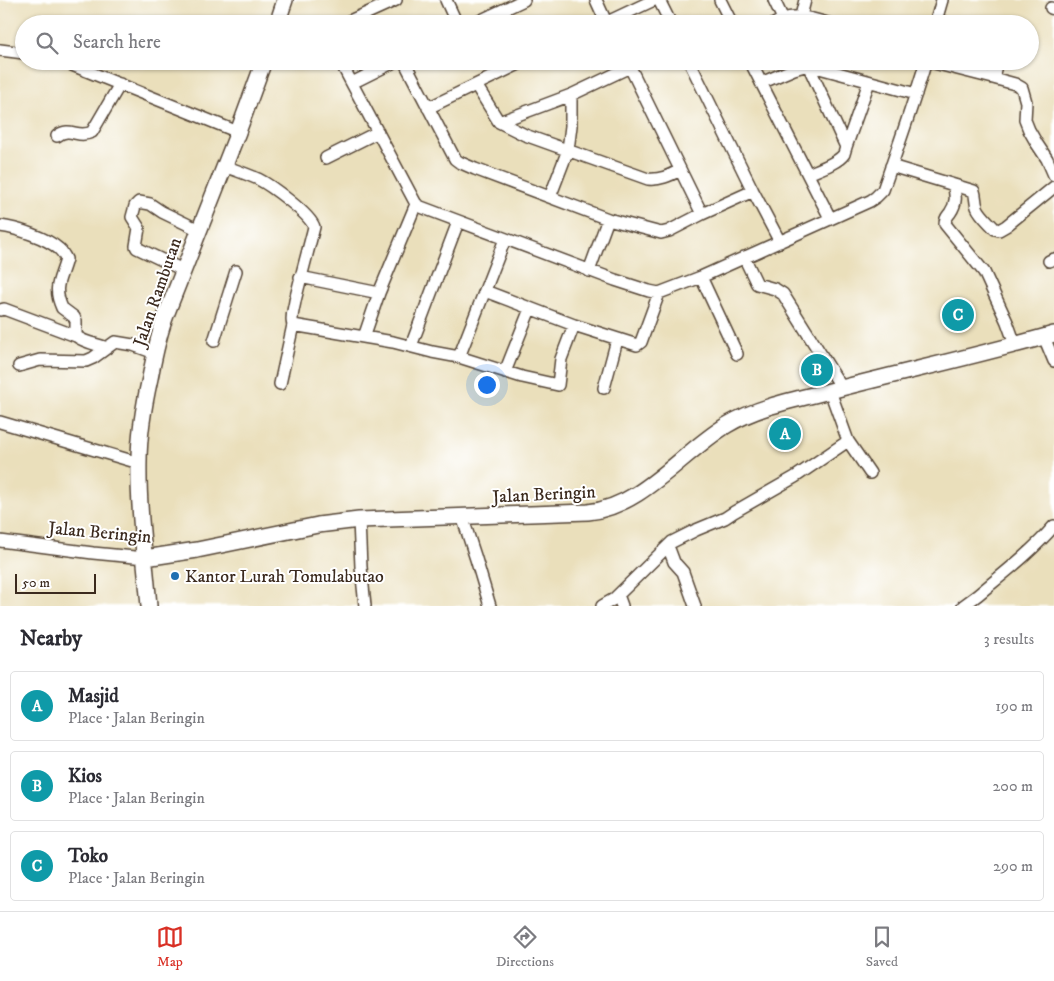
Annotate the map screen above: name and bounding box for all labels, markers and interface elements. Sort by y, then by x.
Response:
search box [15,15,1039,70]
icon: search [33,29,61,57]
text: Search here [73,31,161,54]
street label: Jalan Rambutan [128,234,187,352]
pin: C [942,296,974,334]
pin: B [801,351,833,389]
your location [474,372,500,398]
pin: A [769,415,801,453]
street label: Jalan Beringin [490,481,597,509]
street label: Jalan Beringin [46,517,153,549]
place label: Kantor Lurah Tomulabutao [185,566,384,588]
marker: Kantor Lurah Tomulabutao [169,570,181,582]
scale bar [15,571,96,594]
text: 50 m [22,574,50,592]
text: Nearby [20,626,82,652]
text: 3 results [984,629,1034,649]
text: Masjid [68,685,119,708]
text: A [32,696,42,716]
text: 190 m [995,696,1033,716]
text: Place · Jalan Beringin [68,708,205,728]
text: Kios [68,765,102,788]
text: B [32,776,42,796]
text: 200 m [992,776,1033,796]
text: Place · Jalan Beringin [68,788,205,808]
text: Toko [68,845,108,868]
text: C [32,856,42,876]
text: 290 m [993,856,1033,876]
text: Place · Jalan Beringin [68,868,205,888]
tab: Map [156,923,184,971]
tab: Directions [496,923,554,971]
tab: Saved [866,923,898,971]

